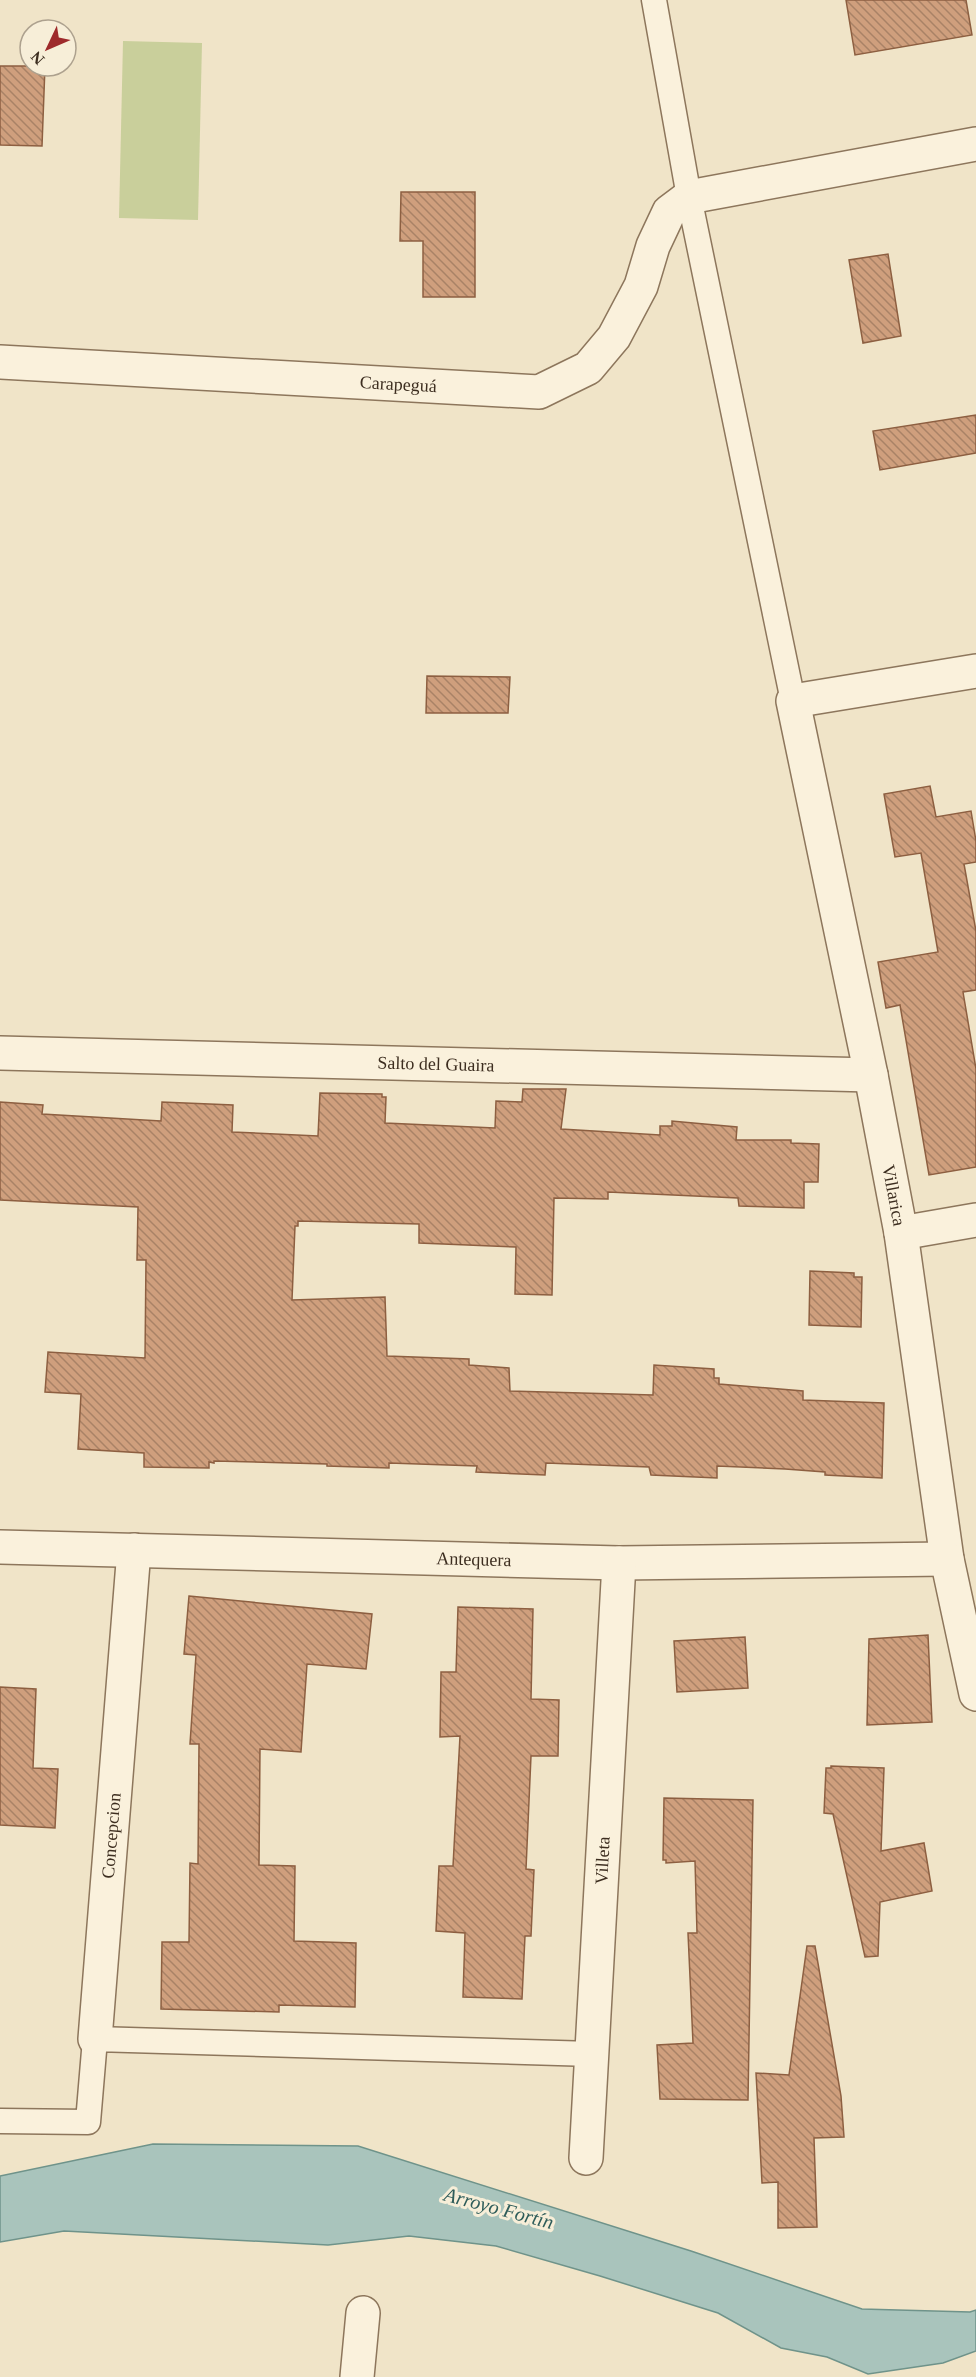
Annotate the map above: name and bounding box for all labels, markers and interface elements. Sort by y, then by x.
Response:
north arrow [18,18,78,78]
text: N [27,48,48,68]
street label: Carapeguá [359,372,437,396]
street label: Salto del Guaira [377,1053,495,1075]
street label: Villarica [878,1163,909,1228]
street label: Antequera [436,1548,512,1570]
street label: Concepcion [98,1792,125,1879]
street label: Villeta [591,1836,614,1885]
water label: Arroyo Fortín [440,2182,556,2234]

